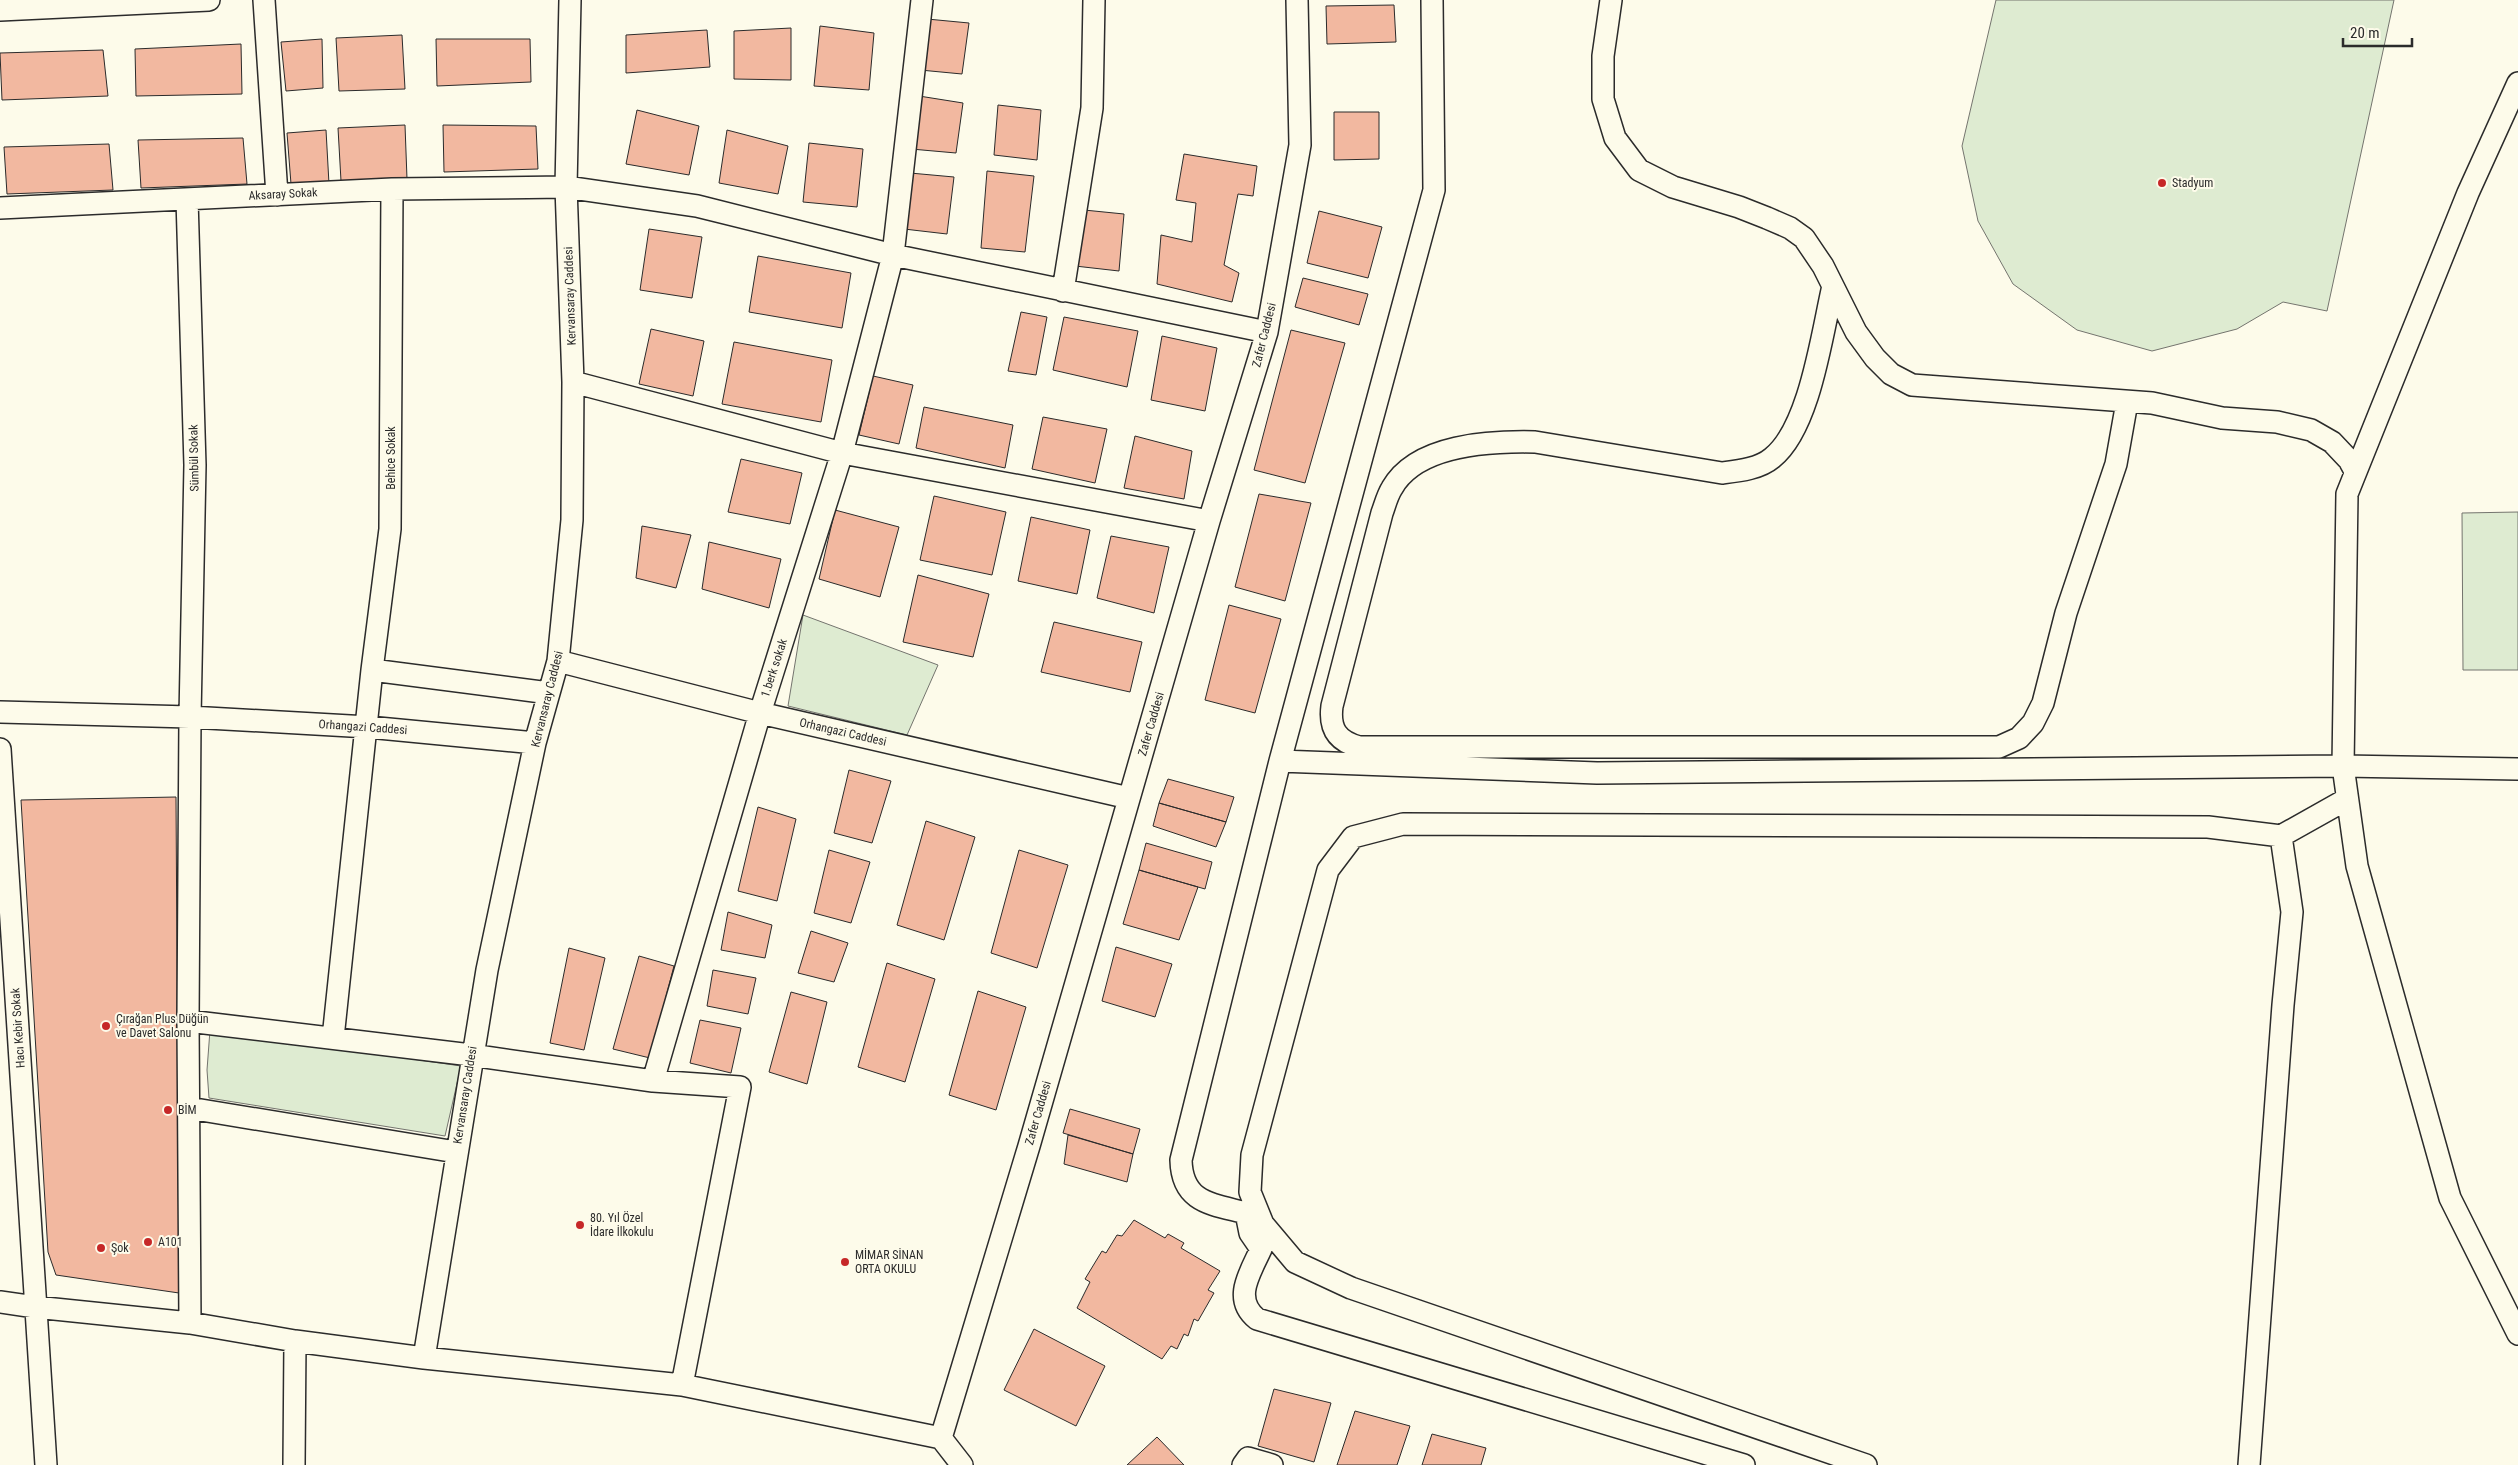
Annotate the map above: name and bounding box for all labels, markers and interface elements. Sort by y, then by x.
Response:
scale bar [2343,15,2412,47]
text: 20 m [2350,24,2380,42]
place label: Stadyum [2172,176,2213,190]
marker: Stadyum [2156,177,2168,189]
street label: Aksaray Sokak [248,185,319,203]
street label: Kervansaray Caddesi [561,246,579,346]
street label: Zafer Caddesi [1249,301,1279,369]
street label: Sümbül Sokak [186,424,202,492]
street label: Behice Sokak [384,426,398,490]
street label: 1.berk sokak [758,637,790,699]
street label: Kervansaray Caddesi [528,649,566,749]
street label: Zafer Caddesi [1135,690,1167,758]
street label: Orhangazi Caddesi [798,715,888,749]
street label: Orhangazi Caddesi [318,717,408,737]
street label: Hacı Kebir Sokak [8,987,28,1069]
place label: Çırağan Plus Düğün ve Davet Salonu [116,1012,209,1040]
marker: Çırağan Plus Düğün ve Davet Salonu [100,1020,112,1032]
street label: Kervansaray Caddesi [450,1045,480,1145]
street label: Zafer Caddesi [1022,1079,1054,1147]
place label: BİM [178,1102,197,1117]
marker: BİM [162,1104,174,1116]
place label: 80. Yıl Özel İdare İlkokulu [590,1210,654,1239]
marker: 80. Yıl Özel İdare İlkokulu [574,1219,586,1231]
place label: A101 [158,1235,183,1249]
marker: A101 [142,1236,154,1248]
place label: Şok [111,1241,129,1255]
marker: Şok [95,1242,107,1254]
place label: MİMAR SİNAN ORTA OKULU [855,1247,923,1276]
marker: MİMAR SİNAN ORTA OKULU [839,1256,851,1268]

